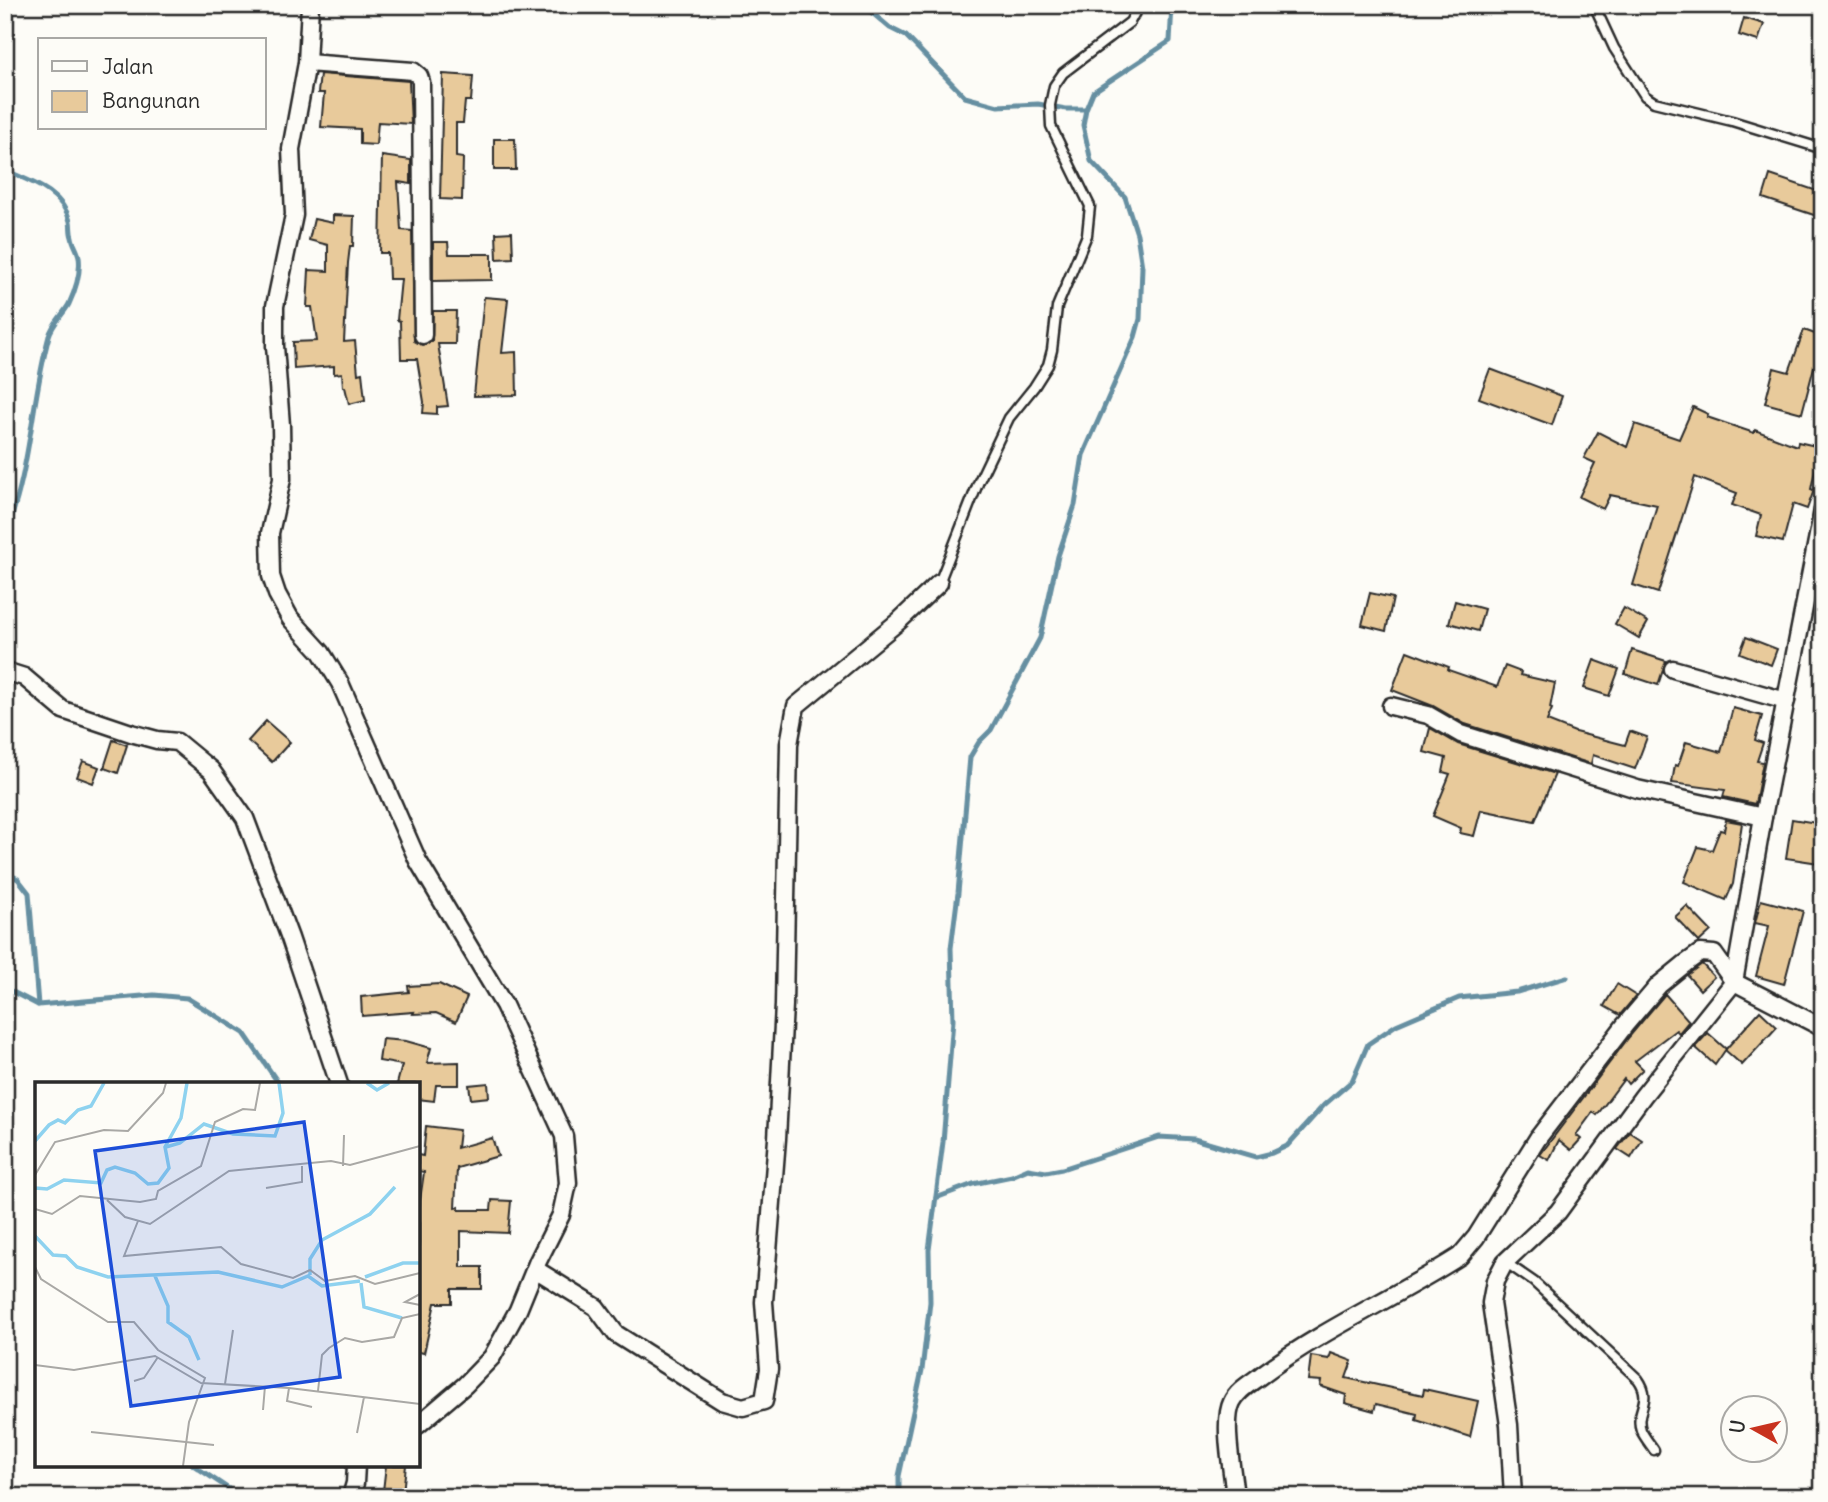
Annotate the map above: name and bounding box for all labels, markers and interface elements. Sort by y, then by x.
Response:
legend [38,38,266,130]
text: Jalan [102,53,153,80]
text: Bangunan [102,87,200,114]
inset map [35,1082,420,1467]
north arrow [1720,1394,1790,1464]
text: U [1724,1419,1750,1435]

